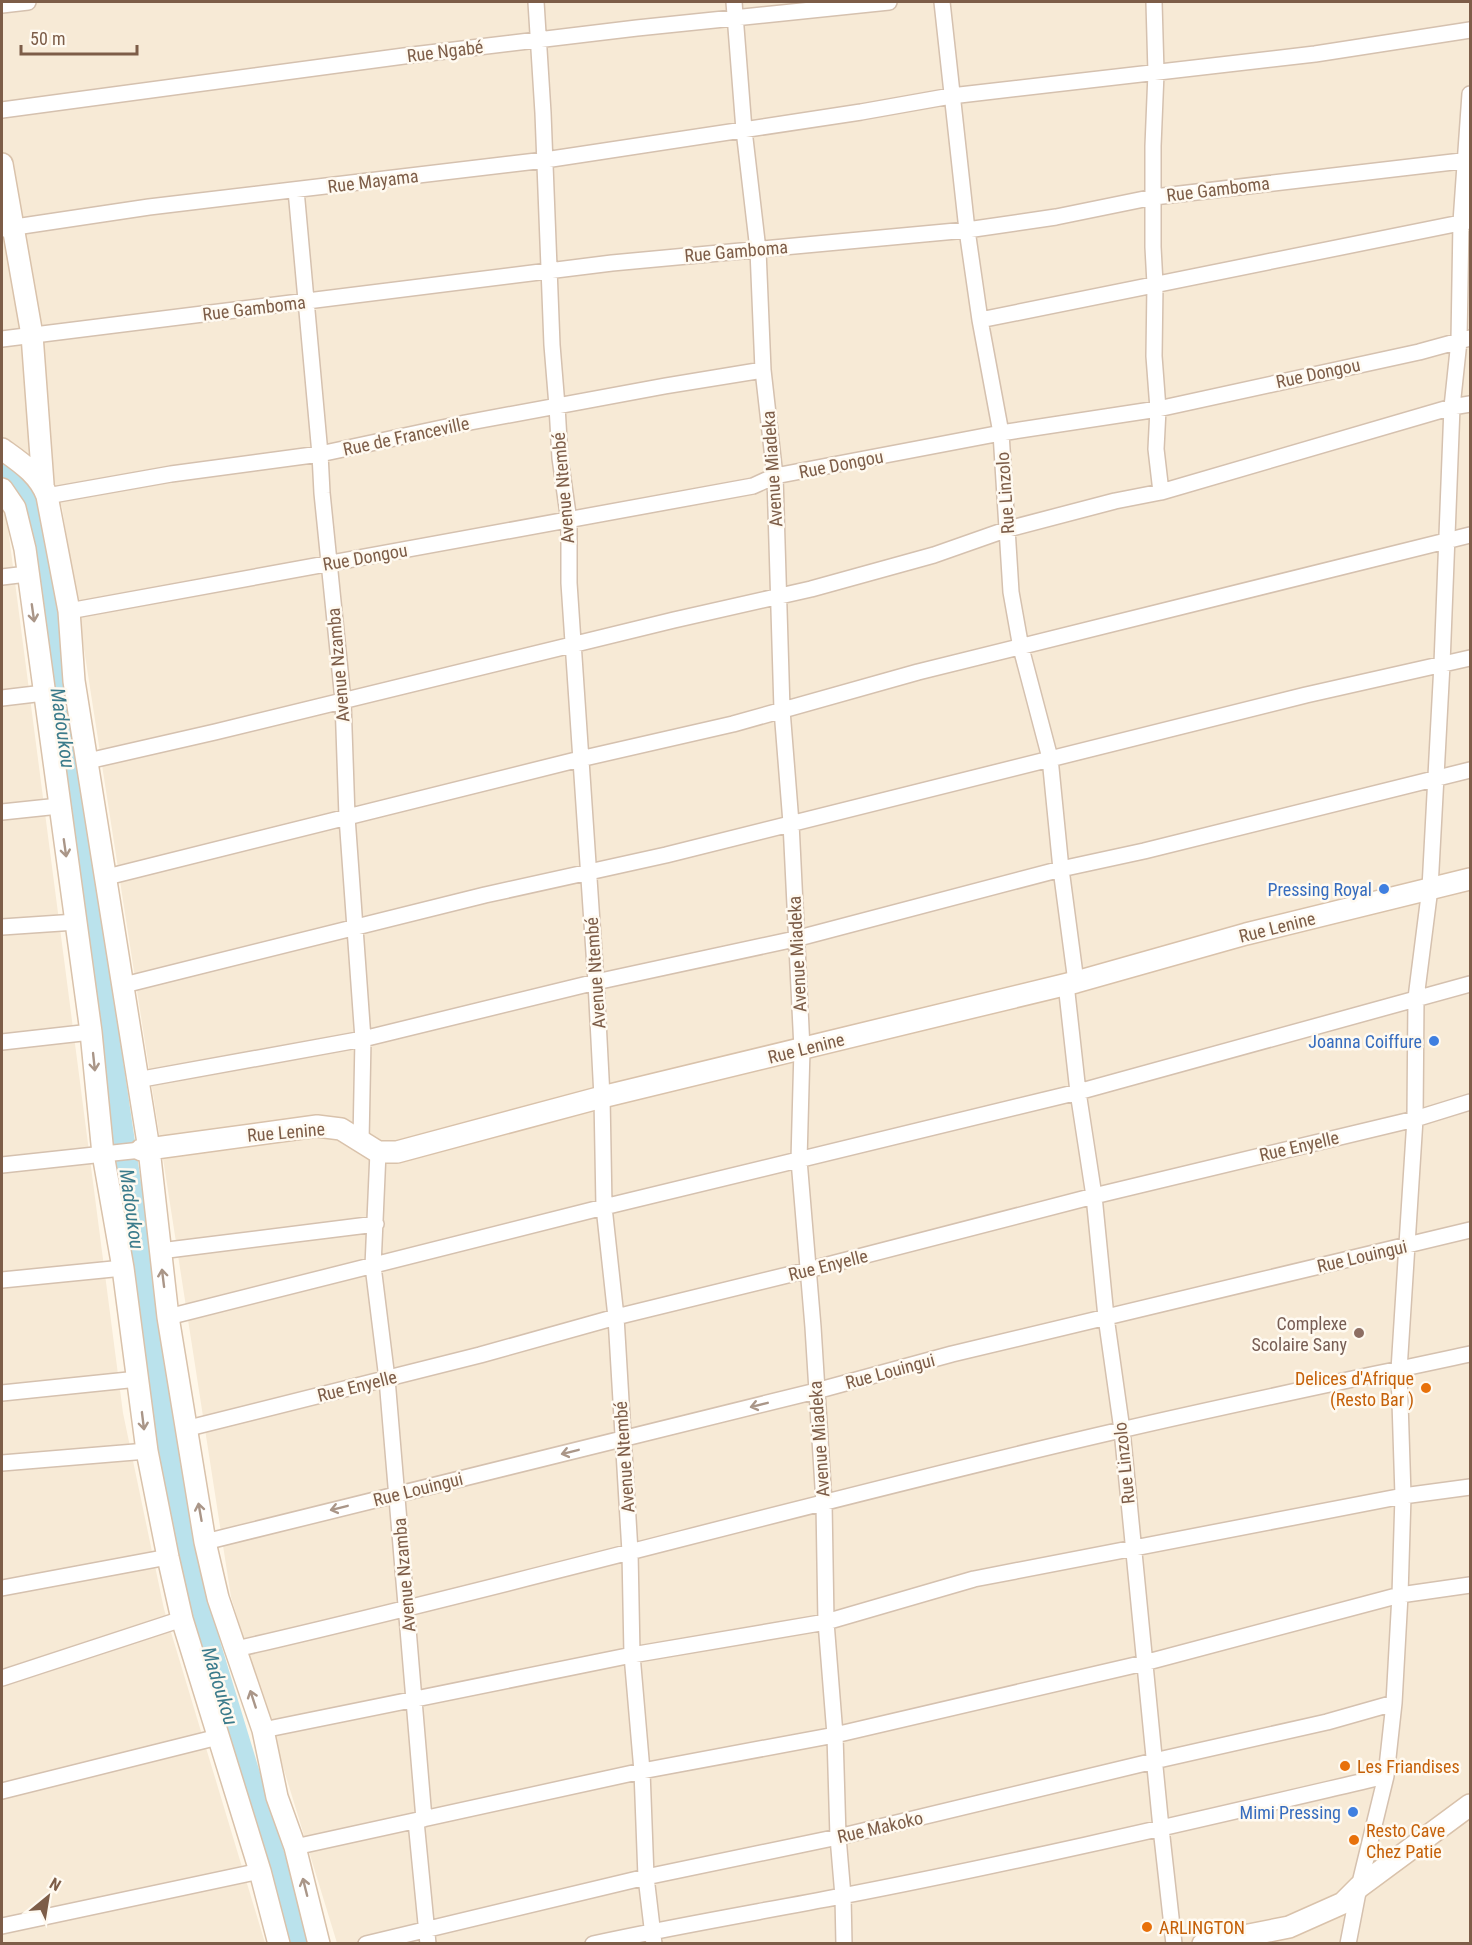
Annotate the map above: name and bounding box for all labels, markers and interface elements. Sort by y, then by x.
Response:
scale bar [21,18,136,56]
text: 50 m [30,28,65,49]
street label: Rue Ngabé [406,36,484,66]
street label: Rue Mayama [327,165,419,197]
street label: Rue Gamboma [1165,172,1271,206]
street label: Rue Gamboma [683,236,789,266]
street label: Rue Gamboma [201,291,307,325]
street label: Rue Dongou [1274,354,1362,392]
street label: Avenue Miadeka [757,410,787,528]
street label: Rue de Franceville [341,412,471,460]
street label: Avenue Ntembé [548,431,578,545]
street label: Rue Dongou [797,446,885,482]
street label: Rue Linzolo [992,451,1018,535]
street label: Rue Dongou [321,539,409,575]
one-way arrow [27,603,38,623]
street label: Avenue Nzamba [323,607,353,723]
water label: Madoukou [46,686,80,770]
one-way arrow [60,837,71,857]
place label: Pressing Royal [1267,879,1372,900]
marker: Pressing Royal [1377,882,1391,896]
street label: Avenue Miadeka [783,895,811,1013]
street label: Rue Lenine [1237,907,1317,947]
street label: Avenue Ntembé [581,917,609,1029]
street label: Rue Lenine [766,1028,846,1068]
place label: Joanna Coiffure [1308,1031,1422,1052]
marker: Joanna Coiffure [1427,1034,1441,1048]
one-way arrow [89,1051,100,1071]
street label: Rue Lenine [246,1118,326,1146]
street label: Rue Enyelle [1257,1127,1341,1165]
water label: Madoukou [115,1167,149,1251]
street label: Rue Louingui [1315,1235,1409,1277]
street label: Rue Enyelle [786,1245,870,1285]
one-way arrow [157,1268,168,1288]
place label: Complexe Scolaire Sany [1251,1313,1348,1355]
marker: Complexe Scolaire Sany [1352,1326,1366,1340]
street label: Rue Louingui [843,1349,937,1393]
street label: Rue Enyelle [315,1366,399,1406]
place label: Delices d'Afrique (Resto Bar ) [1295,1368,1414,1411]
street label: Avenue Miadeka [804,1380,834,1498]
marker: Delices d'Afrique (Resto Bar ) [1419,1381,1433,1395]
one-way arrow [750,1400,769,1411]
street label: Avenue Ntembé [610,1401,638,1513]
one-way arrow [138,1411,149,1431]
street label: Rue Linzolo [1109,1421,1139,1505]
one-way arrow [560,1447,579,1459]
street label: Rue Louingui [371,1468,465,1510]
one-way arrow [194,1503,205,1522]
one-way arrow [330,1503,349,1515]
street label: Avenue Nzamba [389,1517,419,1633]
water label: Madoukou [197,1644,243,1728]
one-way arrow [246,1690,257,1709]
place label: Les Friandises [1357,1756,1460,1777]
marker: Les Friandises [1338,1759,1352,1773]
place label: Mimi Pressing [1240,1802,1341,1823]
marker: Mimi Pressing [1346,1805,1360,1819]
street label: Rue Makoko [835,1807,925,1847]
place label: Resto Cave Chez Patie [1366,1820,1445,1862]
marker: Resto Cave Chez Patie [1347,1833,1361,1847]
north arrow [18,1867,78,1927]
text: N [46,1874,64,1895]
one-way arrow [298,1878,310,1897]
place label: ARLINGTON [1159,1917,1245,1938]
marker: ARLINGTON [1140,1920,1154,1934]

